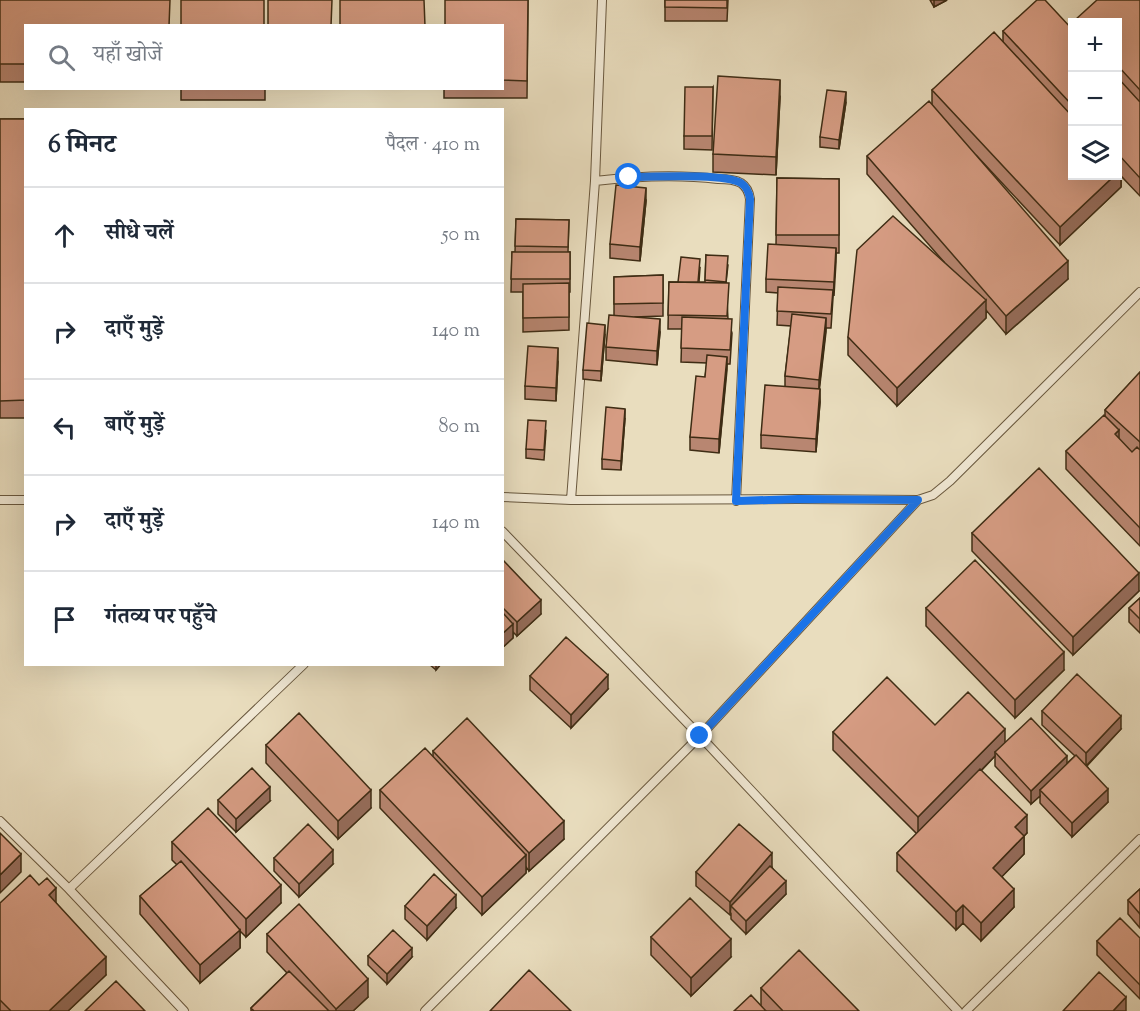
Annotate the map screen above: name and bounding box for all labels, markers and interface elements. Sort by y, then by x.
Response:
map controls [1068,18,1122,180]
button: + [1068,18,1122,72]
search box [24,24,504,90]
text: यहाँ खोजें [93,40,162,72]
icon: search [45,41,78,74]
button: − [1068,72,1122,126]
button: layers [1068,126,1122,180]
text: 6 मिनट [48,127,116,164]
text: पैदल · 410 m [386,131,480,160]
route start [615,163,641,189]
text: सीधे चलें [105,218,174,250]
icon: ahead [48,219,81,252]
text: 50 m [442,221,480,250]
text: दाएँ मुड़ें [105,314,164,346]
icon: right [48,315,81,348]
text: 140 m [432,317,480,346]
text: बाएँ मुड़ें [105,410,164,442]
icon: left [48,411,81,444]
text: 80 m [439,413,480,442]
text: दाएँ मुड़ें [105,506,164,538]
icon: right [48,507,81,540]
text: 140 m [432,509,480,538]
text: गंतव्य पर पहुँचे [105,602,216,634]
icon: arrive [48,603,81,636]
route end [686,722,712,748]

